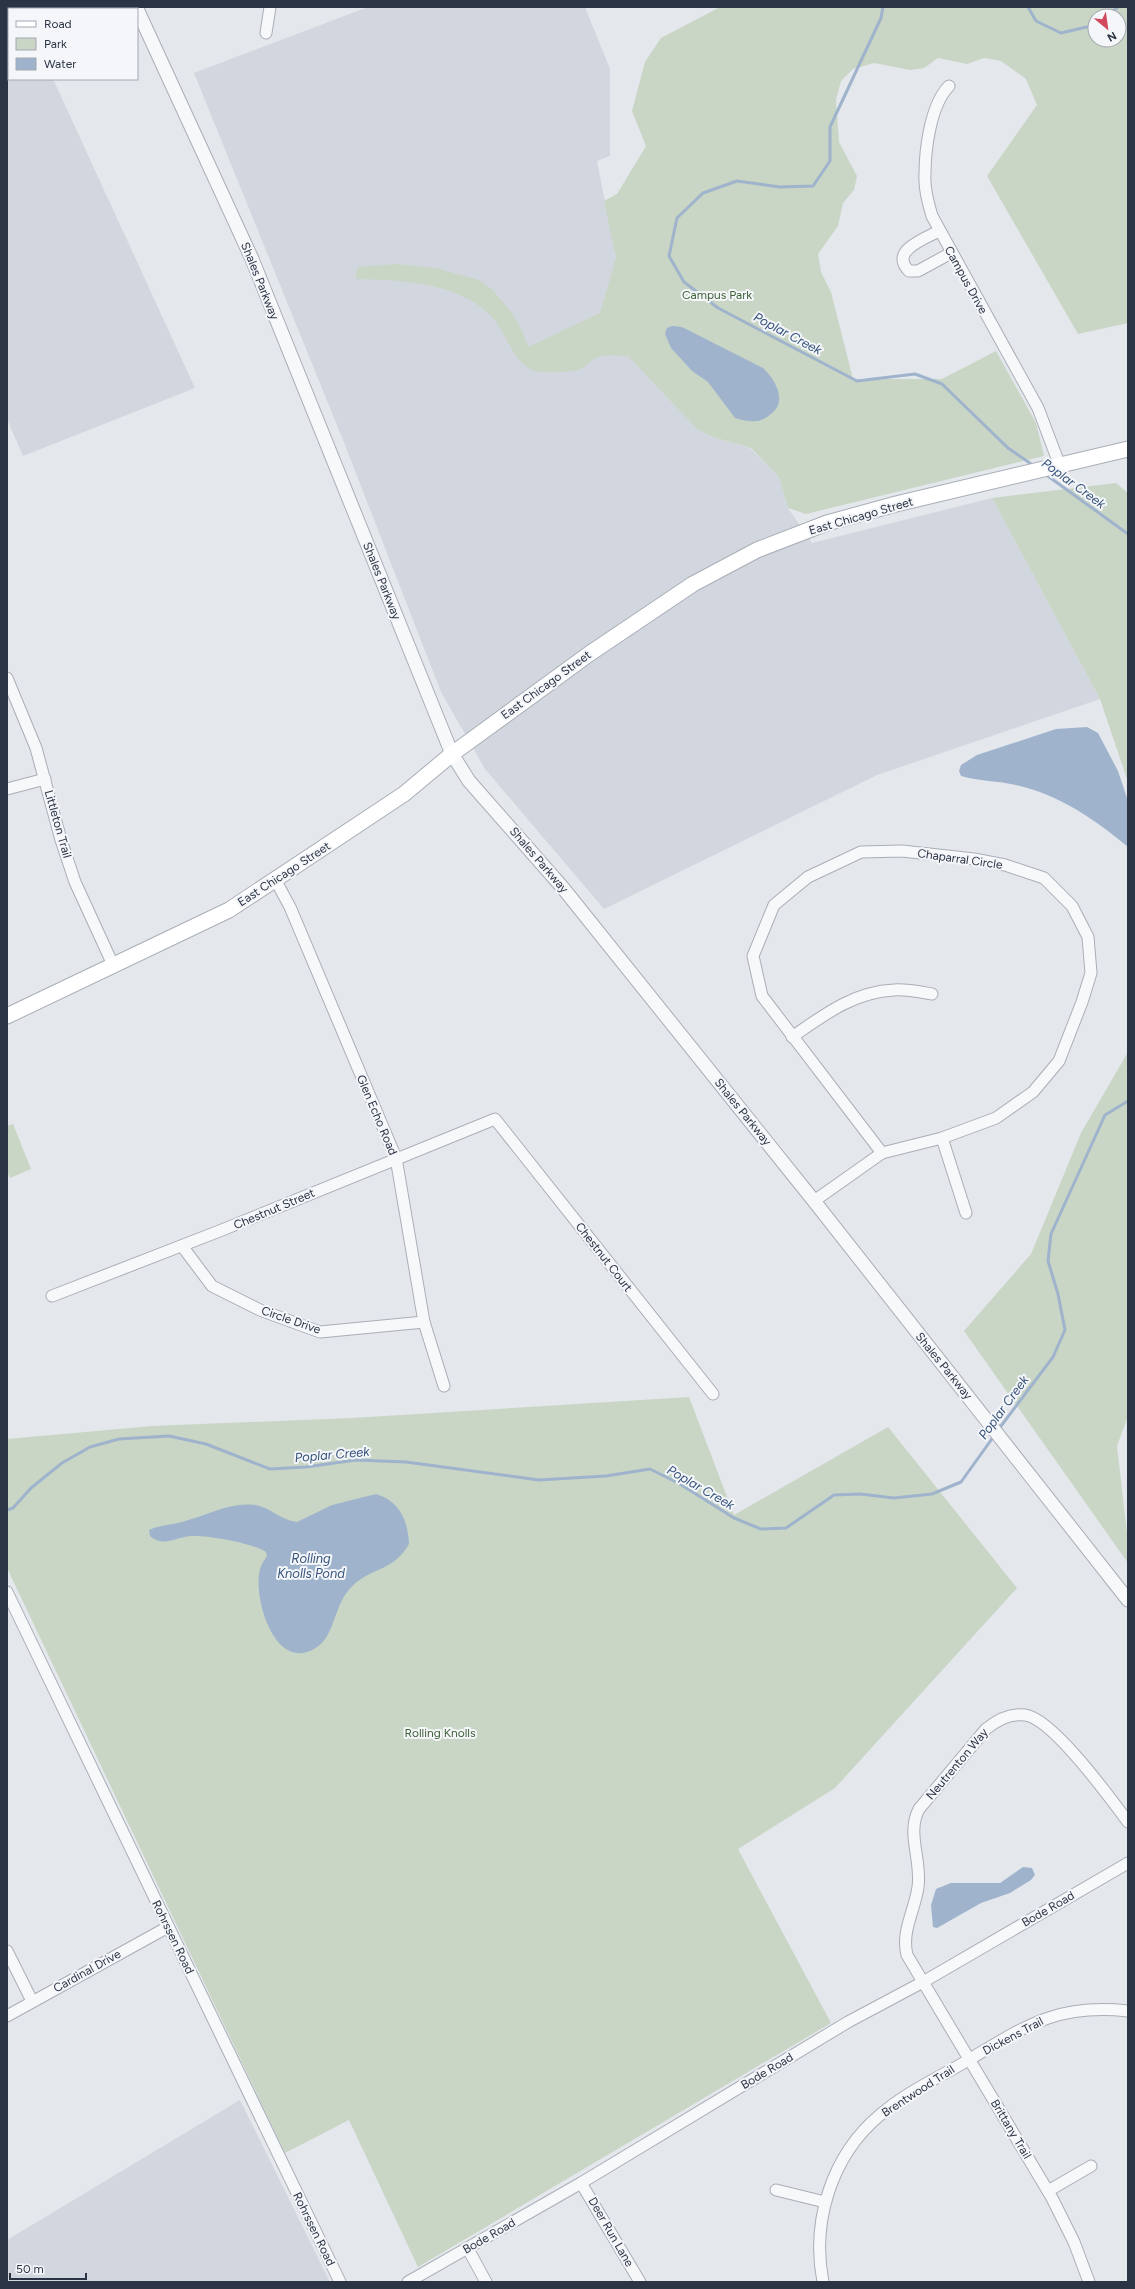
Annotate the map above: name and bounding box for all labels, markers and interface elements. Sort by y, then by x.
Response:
legend [8,8,138,80]
north arrow [1087,8,1127,48]
text: Road [44,17,72,31]
text: N [1105,29,1118,44]
text: Park [44,37,67,51]
text: Water [44,57,76,71]
street label: Shales Parkway [238,240,282,322]
street label: Campus Drive [942,244,991,317]
park label: Campus Park [682,288,752,302]
water label: Poplar Creek [751,309,825,358]
water label: Poplar Creek [1039,455,1109,512]
street label: East Chicago Street [807,494,915,538]
street label: Shales Parkway [360,540,404,622]
street label: East Chicago Street [498,647,594,722]
street label: Littleton Trail [42,788,74,860]
street label: Shales Parkway [507,824,572,896]
street label: East Chicago Street [235,839,333,909]
street label: Chaparral Circle [917,846,1004,872]
street label: Glen Echo Road [354,1073,400,1157]
street label: Shales Parkway [712,1076,775,1149]
street label: Chestnut Street [231,1185,317,1232]
street label: Chestnut Court [573,1220,636,1295]
street label: Circle Drive [259,1303,323,1337]
street label: Shales Parkway [913,1330,976,1403]
water label: Poplar Creek [975,1372,1032,1442]
water label: Poplar Creek [294,1444,371,1465]
water label: Poplar Creek [664,1462,738,1513]
water label: Rolling Knolls Pond [277,1551,345,1581]
street label: Neutrenton Way [923,1725,991,1803]
park label: Rolling Knolls [404,1726,476,1740]
street label: Bode Road [1019,1888,1077,1930]
street label: Rohrssen Road [149,1898,197,1976]
street label: Cardinal Drive [51,1947,123,1995]
street label: Dickens Trail [980,2014,1046,2058]
street label: Bode Road [738,2050,796,2092]
street label: Brentwood Trail [879,2062,957,2120]
street label: Brittany Trail [988,2097,1034,2161]
street label: Rohrssen Road [290,2190,338,2268]
street label: Deer Run Lane [585,2195,637,2270]
street label: Bode Road [460,2215,518,2257]
scale bar [10,2255,86,2281]
text: 50 m [16,2262,44,2276]

